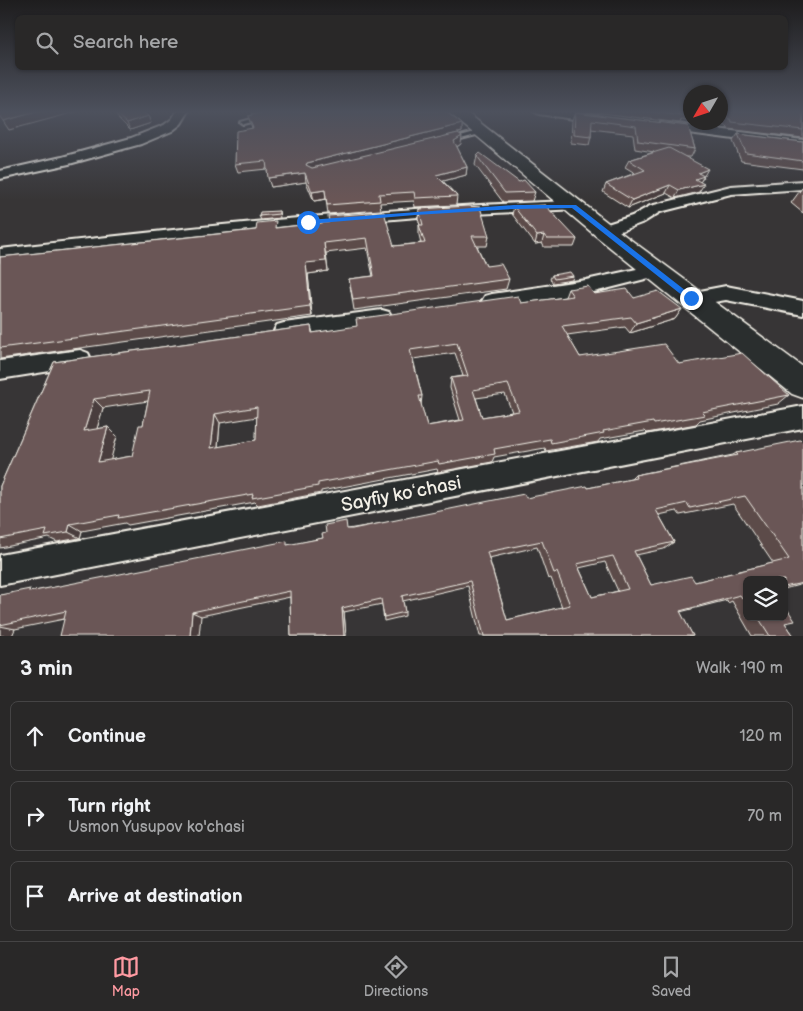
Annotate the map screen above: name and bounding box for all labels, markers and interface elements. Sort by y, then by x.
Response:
search box [15,15,788,70]
icon: search [33,29,61,57]
text: Search here [73,31,178,54]
north arrow [683,85,728,130]
route start [297,211,320,234]
route end [680,287,703,310]
street label: Sayfiy koʻchasi [339,472,463,517]
map controls [743,576,788,621]
button: layers [743,576,788,621]
text: 3 min [20,656,73,681]
text: Walk · 190 m [696,659,783,678]
icon: ahead [21,722,49,750]
text: Continue [68,725,146,748]
text: 120 m [739,727,782,746]
text: Turn right [68,795,151,818]
icon: right [21,802,49,830]
text: 70 m [747,807,782,826]
text: Usmon Yusupov ko'chasi [68,818,245,837]
icon: arrive [21,882,49,910]
text: Arrive at destination [68,885,243,908]
tab: Map [112,953,140,1000]
tab: Directions [364,953,428,1000]
tab: Saved [652,953,691,1000]

